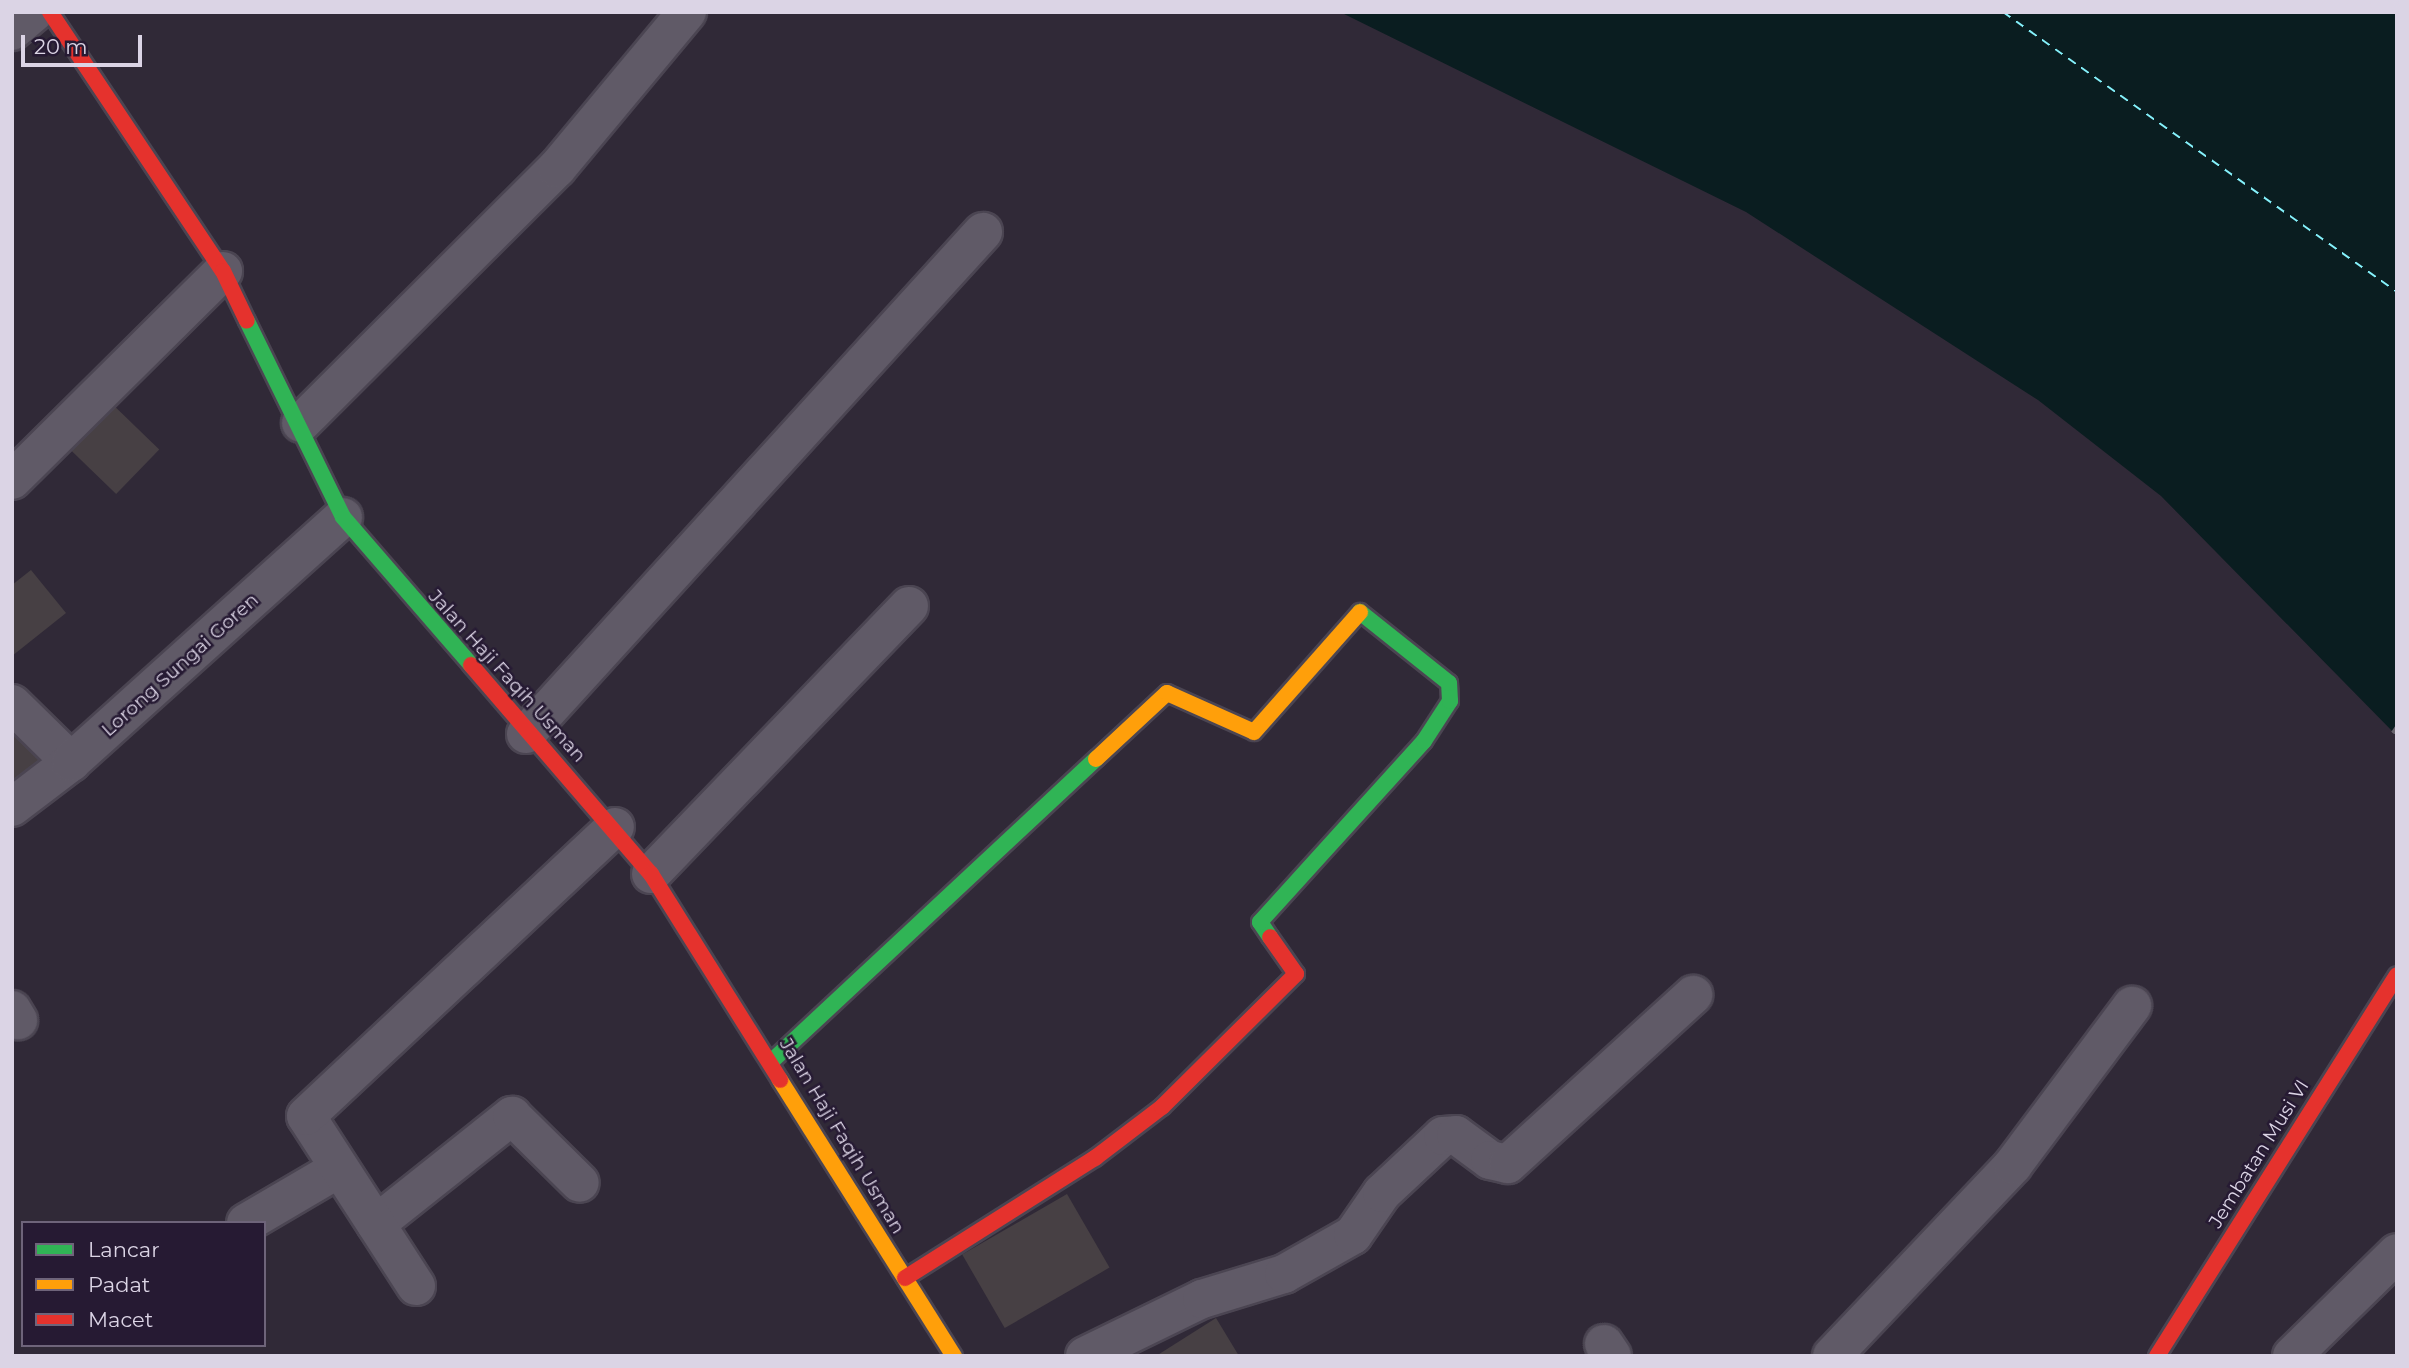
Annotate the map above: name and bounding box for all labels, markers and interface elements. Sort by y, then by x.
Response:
scale bar [24,21,145,65]
text: 20 m [34,34,88,59]
street label: Jalan Haji Faqih Usman [424,585,590,767]
street label: Lorong Sungai Goren [97,589,263,741]
street label: Jalan Haji Faqih Usman [775,1034,909,1238]
street label: Jembatan Musi VI [2204,1076,2314,1232]
legend [21,1221,266,1347]
text: Lancar [88,1237,160,1262]
text: Padat [88,1272,150,1297]
text: Macet [88,1307,153,1332]

